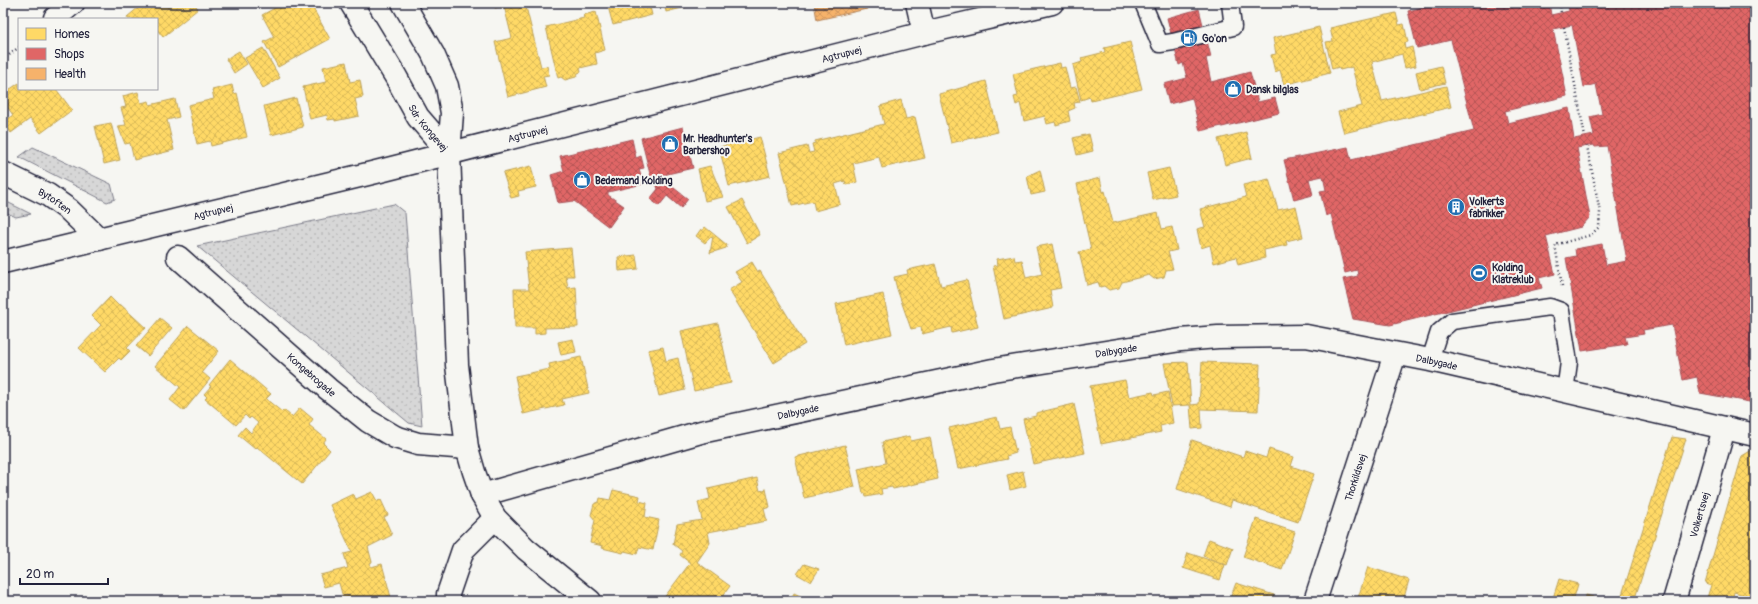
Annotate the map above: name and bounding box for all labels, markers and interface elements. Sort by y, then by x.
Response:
legend [18,18,158,90]
text: Homes [54,27,90,42]
fuel station icon: Go'on [1179,28,1199,48]
place label: Go'on [1202,33,1227,45]
street label: Agtrupvej [821,44,863,66]
text: Shops [54,47,85,62]
text: Health [54,67,86,82]
shop icon: Dansk bilglas [1223,79,1243,99]
place label: Dansk bilglas [1246,84,1299,96]
street label: Sdr. Kongevej [405,103,450,154]
street label: Agtrupvej [507,124,549,145]
place label: Mr. Headhunter's Barbershop [683,133,753,157]
shop icon: Mr. Headhunter's Barbershop [660,134,680,154]
shop icon: Bedemand Kolding [572,170,592,190]
place label: Bedemand Kolding [595,175,672,187]
street label: Bytoften [36,186,74,217]
place label: Volkerts fabrikker [1469,196,1505,220]
building icon: Volkerts fabrikker [1446,197,1466,217]
street label: Agtrupvej [192,202,234,223]
place label: Kolding Klatreklub [1492,262,1534,286]
sports icon: Kolding Klatreklub [1469,263,1489,283]
street label: Dalbygade [1094,342,1138,361]
street label: Kongebrogade [284,351,338,400]
street label: Dalbygade [1415,352,1458,373]
street label: Dalbygade [776,402,820,423]
street label: Thorkildsvej [1343,453,1369,503]
street label: Volkertsvej [1688,491,1712,539]
scale bar [20,560,108,586]
text: 20 m [26,567,55,582]

